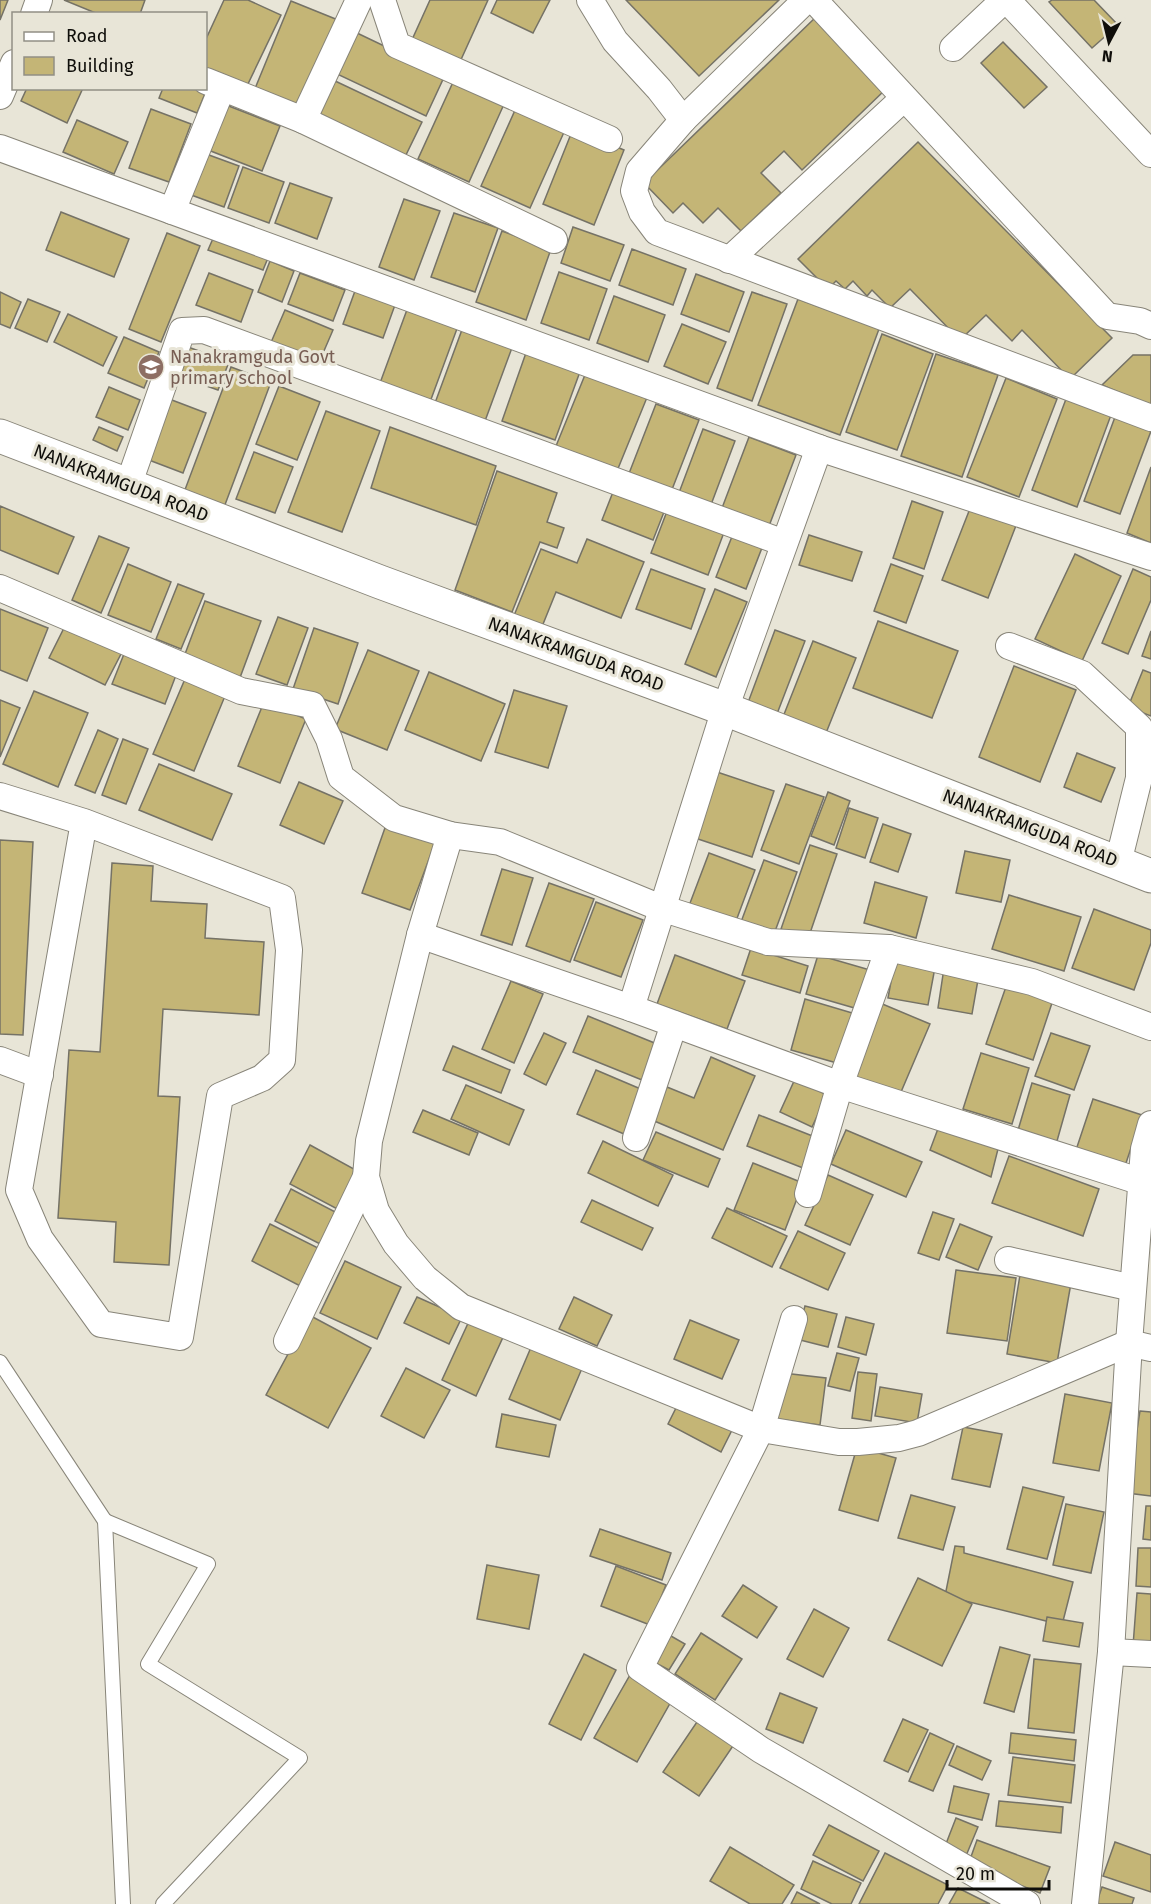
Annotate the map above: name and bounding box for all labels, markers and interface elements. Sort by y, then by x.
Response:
legend [12,12,207,90]
north arrow [1079,12,1139,72]
text: Road [66,25,108,47]
text: N [1101,46,1114,66]
text: Building [66,55,134,77]
place label: Nanakramguda Govt primary school [170,346,336,389]
school or university icon: Nanakramguda Govt primary school [136,352,166,382]
street label: NANAKRAMGUDA ROAD [30,439,212,527]
street label: NANAKRAMGUDA ROAD [485,612,667,696]
street label: NANAKRAMGUDA ROAD [939,784,1121,872]
scale bar [947,1853,1049,1891]
text: 20 m [956,1863,995,1885]

